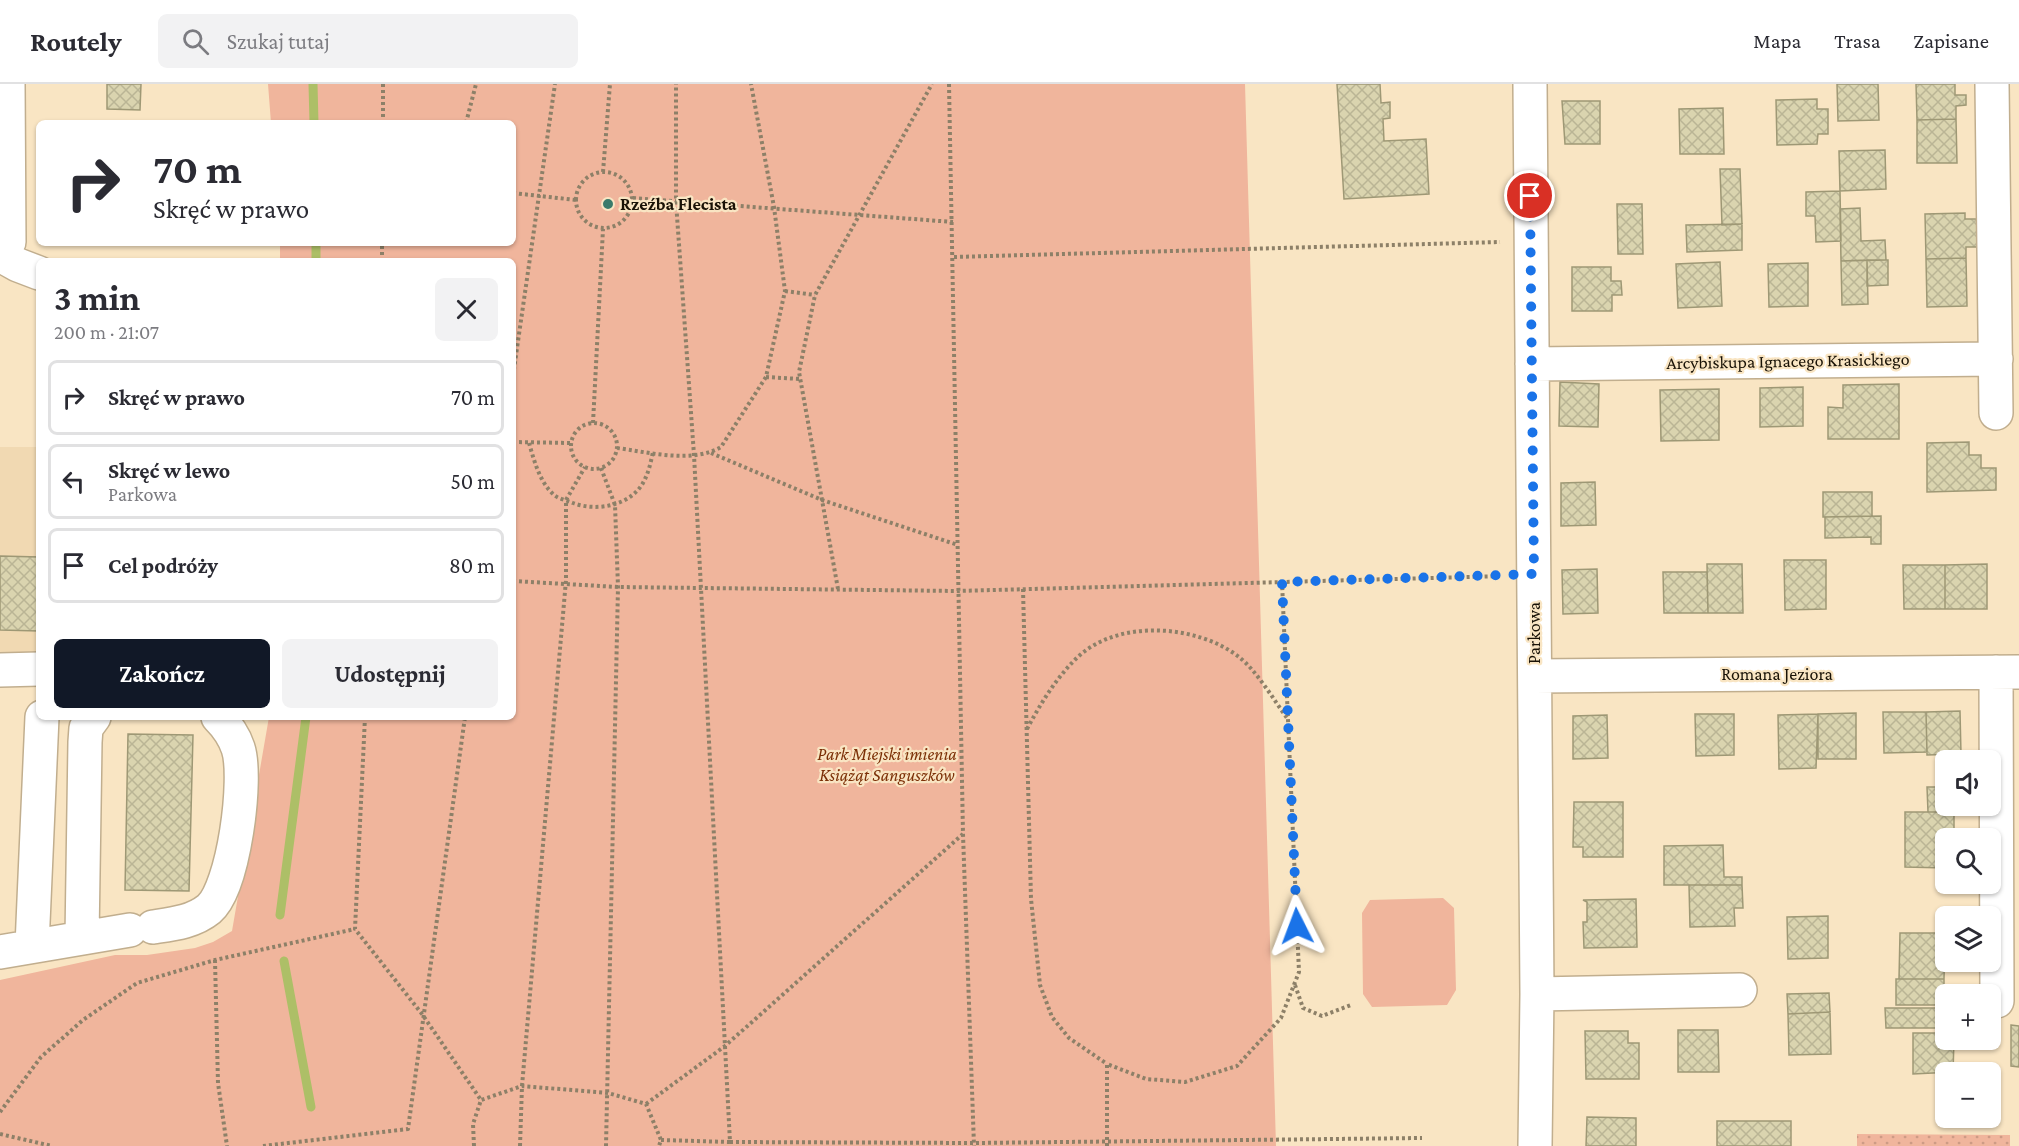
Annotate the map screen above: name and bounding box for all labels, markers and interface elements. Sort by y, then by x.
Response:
search box [158,14,578,68]
icon: search [179,25,212,58]
text: Routely [30,26,122,57]
text: Szukaj tutaj [227,29,330,54]
text: Mapa [1753,29,1801,53]
text: Trasa [1834,29,1880,53]
text: Zapisane [1913,29,1989,53]
icon: right [54,144,132,222]
text: 70 m [153,145,242,192]
pin [1504,170,1555,221]
icon: arrive [1513,179,1546,212]
text: Skręć w prawo [153,194,309,224]
place label: Rzeźba Flecista [620,194,737,214]
marker: Rzeźba Flecista [601,197,615,211]
text: 3 min [54,278,140,318]
button: close [435,278,498,341]
text: 200 m · 21:07 [54,321,159,343]
street label: Arcybiskupa Ignacego Krasickiego [1666,349,1910,373]
icon: right [57,381,90,414]
text: Skręć w prawo [108,385,245,410]
text: 70 m [451,385,495,410]
text: Skręć w lewo [108,458,230,483]
icon: left [57,465,90,498]
text: 50 m [450,469,495,494]
text: Parkowa [108,483,177,505]
icon: arrive [57,549,90,582]
text: Cel podróży [108,553,218,578]
text: 80 m [449,553,495,578]
street label: Parkowa [1524,602,1544,664]
button: Zakończ [54,639,270,708]
button: Udostępnij [282,639,498,708]
street label: Romana Jeziora [1721,664,1833,684]
park label: Park Miejski imienia Książąt Sanguszków [817,744,957,785]
map controls [1935,750,2001,1128]
button: sound [1935,750,2001,816]
button: search [1935,828,2001,894]
position arrow [1265,894,1329,958]
button: layers [1935,906,2001,972]
button: + [1935,984,2001,1050]
button: − [1935,1062,2001,1128]

